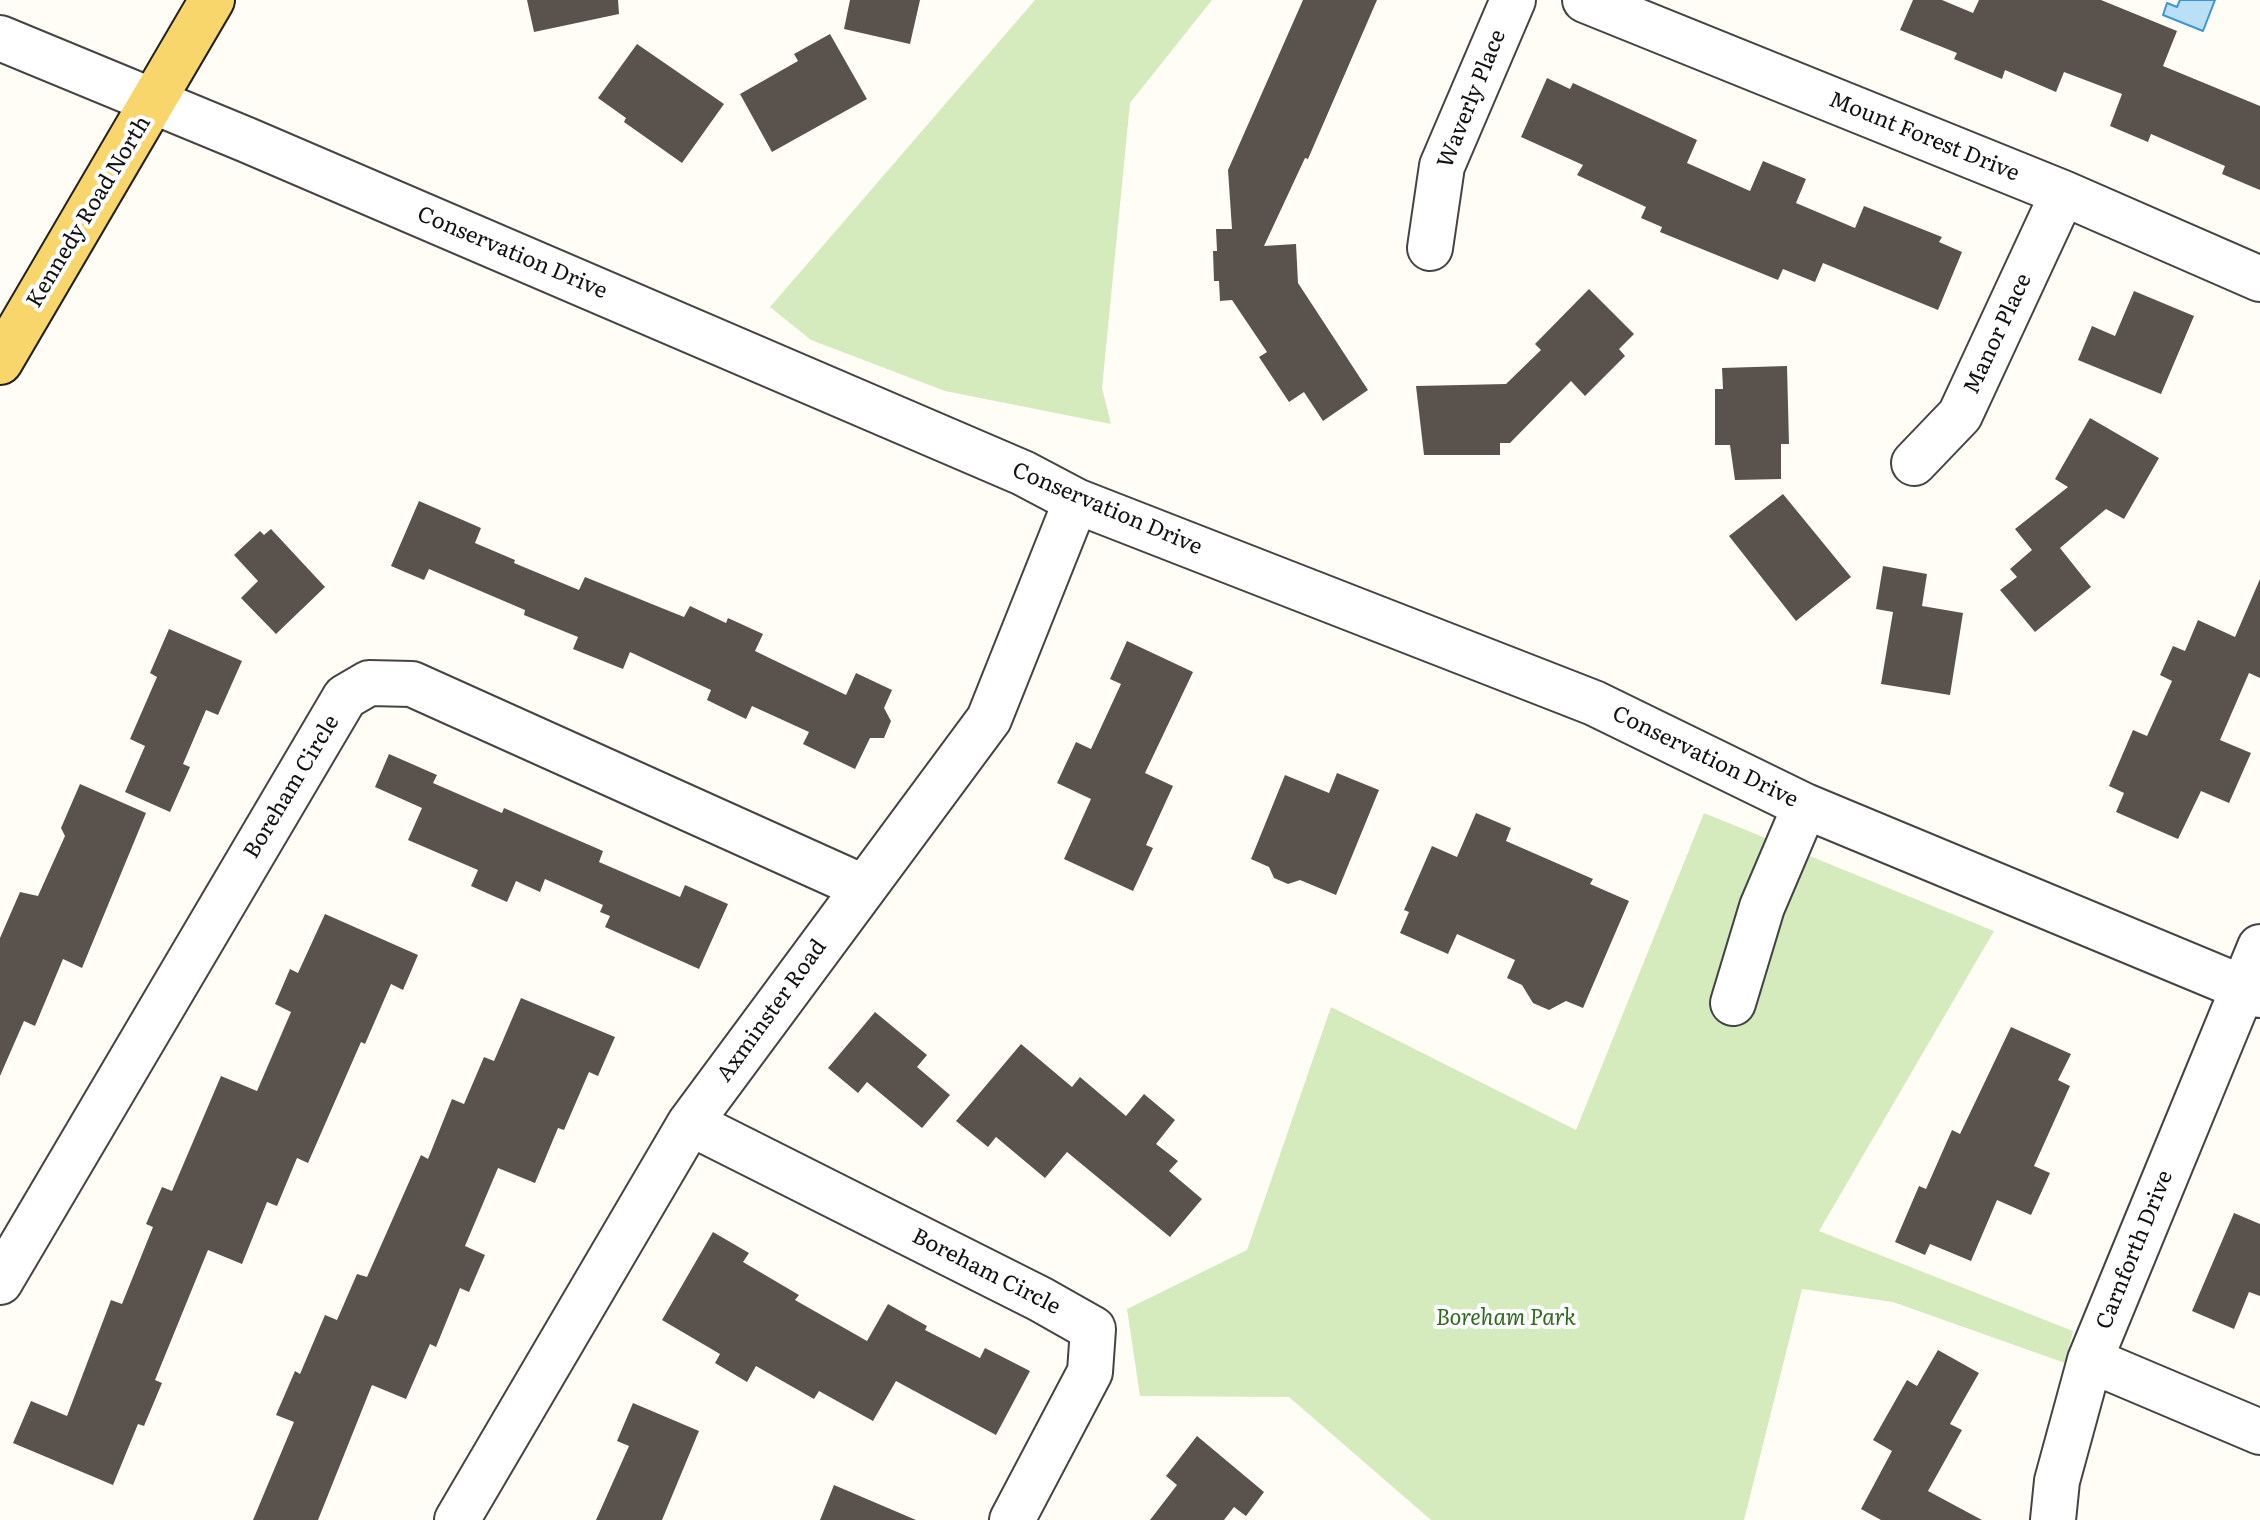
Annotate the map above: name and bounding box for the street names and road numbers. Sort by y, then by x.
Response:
street label: Waverly Place [1432,26,1512,172]
street label: Mount Forest Drive [1825,87,2023,187]
street label: Kennedy Road North [21,111,157,313]
street label: Conservation Drive [413,201,611,305]
street label: Manor Place [1959,270,2037,398]
street label: Conservation Drive [1008,457,1206,561]
street label: Conservation Drive [1608,701,1802,813]
street label: Boreham Circle [239,710,345,864]
street label: Axminster Road [711,935,833,1087]
street label: Carnforth Drive [2091,1167,2179,1333]
street label: Boreham Circle [908,1223,1064,1321]

